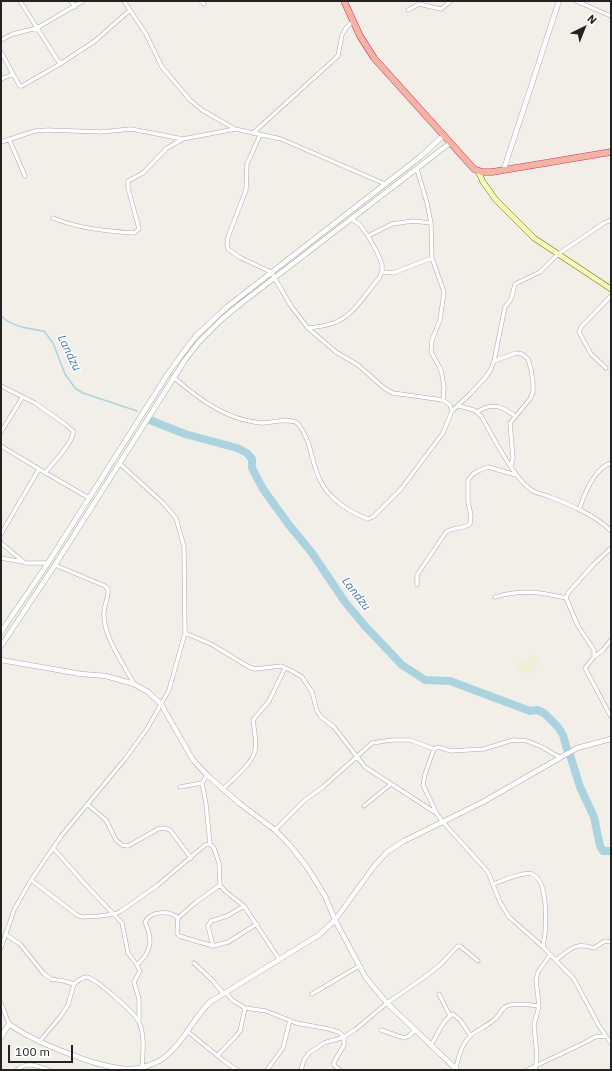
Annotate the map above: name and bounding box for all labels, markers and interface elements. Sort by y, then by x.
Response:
north arrow [564,8,604,48]
text: N [584,11,600,27]
water label: Landzu [54,333,84,373]
water label: Landzu [338,574,374,614]
scale bar [10,1037,75,1063]
text: 100 m [15,1044,50,1059]

